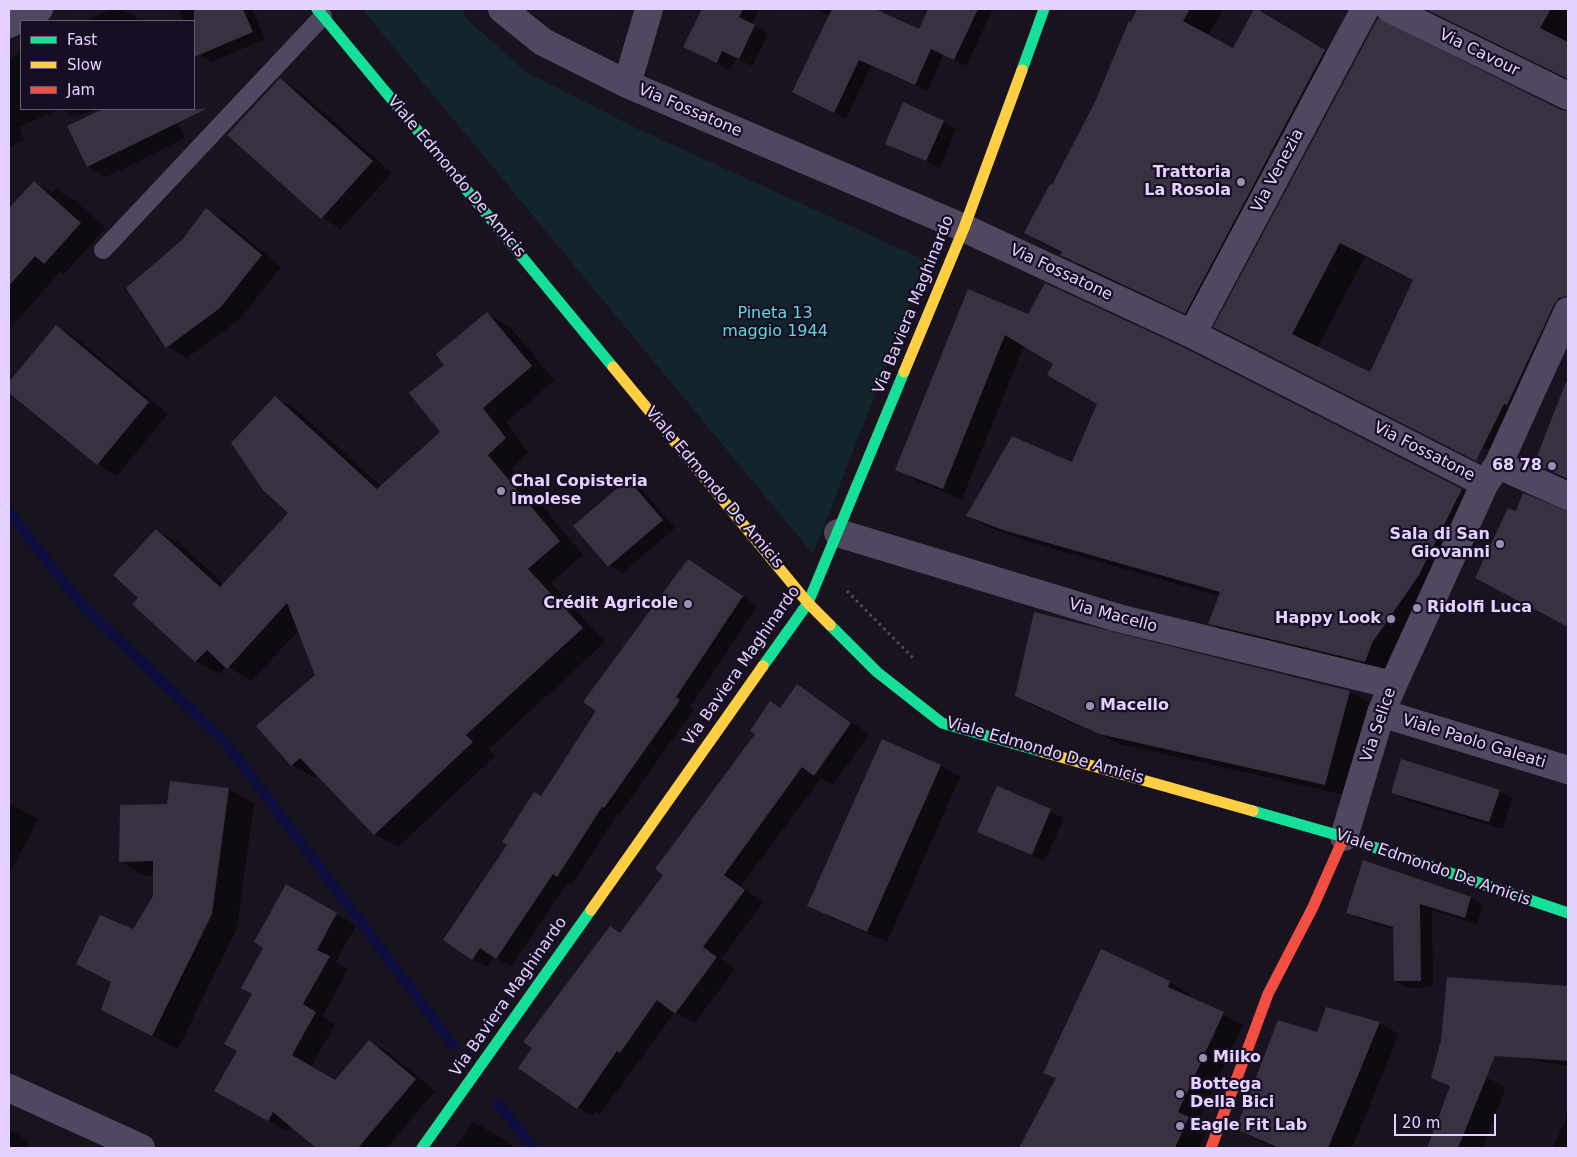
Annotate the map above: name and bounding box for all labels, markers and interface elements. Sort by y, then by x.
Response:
legend [20,20,195,110]
street label: Via Cavour [1436,25,1522,81]
text: Fast [67,31,97,49]
text: Slow [67,56,102,74]
text: Jam [67,81,95,99]
street label: Via Fossatone [635,81,745,141]
street label: Viale Edmondo De Amicis [383,92,529,262]
street label: Via Venezia [1248,126,1308,216]
place label: Trattoria La Rosola [1144,163,1231,201]
marker: Trattoria La Rosola [1235,176,1247,188]
street label: Via Baviera Maghinardo [869,213,959,397]
street label: Via Fossatone [1007,241,1115,305]
park label: Pineta 13 maggio 1944 [722,304,828,342]
street label: Viale Edmondo De Amicis [641,403,787,573]
street label: Via Fossatone [1370,418,1478,486]
place label: 68 78 [1492,456,1542,476]
marker: 68 78 [1546,460,1558,472]
place label: Chal Copisteria Imolese [511,472,648,510]
marker: Chal Copisteria Imolese [495,485,507,497]
place label: Sala di San Giovanni [1390,525,1490,563]
marker: Sala di San Giovanni [1494,538,1506,550]
street label: Via Baviera Maghinardo [680,582,804,750]
place label: Crédit Agricole [543,594,678,614]
street label: Via Macello [1067,595,1159,637]
marker: Crédit Agricole [682,598,694,610]
place label: Ridolfi Luca [1427,598,1532,618]
marker: Ridolfi Luca [1411,602,1423,614]
place label: Happy Look [1275,609,1381,629]
marker: Happy Look [1385,613,1397,625]
street label: Via Selice [1357,685,1401,765]
place label: Macello [1100,696,1169,716]
marker: Macello [1084,700,1096,712]
street label: Viale Paolo Galeati [1400,711,1548,773]
street label: Viale Edmondo De Amicis [944,714,1146,788]
street label: Viale Edmondo De Amicis [1333,826,1533,910]
street label: Via Baviera Maghinardo [447,913,571,1081]
place label: Milko [1213,1048,1261,1068]
marker: Milko [1197,1052,1209,1064]
place label: Bottega Della Bici [1190,1075,1274,1113]
marker: Bottega Della Bici [1174,1088,1186,1100]
scale bar [1397,1104,1500,1136]
text: 20 m [1402,1114,1440,1132]
place label: Eagle Fit Lab [1190,1116,1307,1136]
marker: Eagle Fit Lab [1174,1120,1186,1132]

